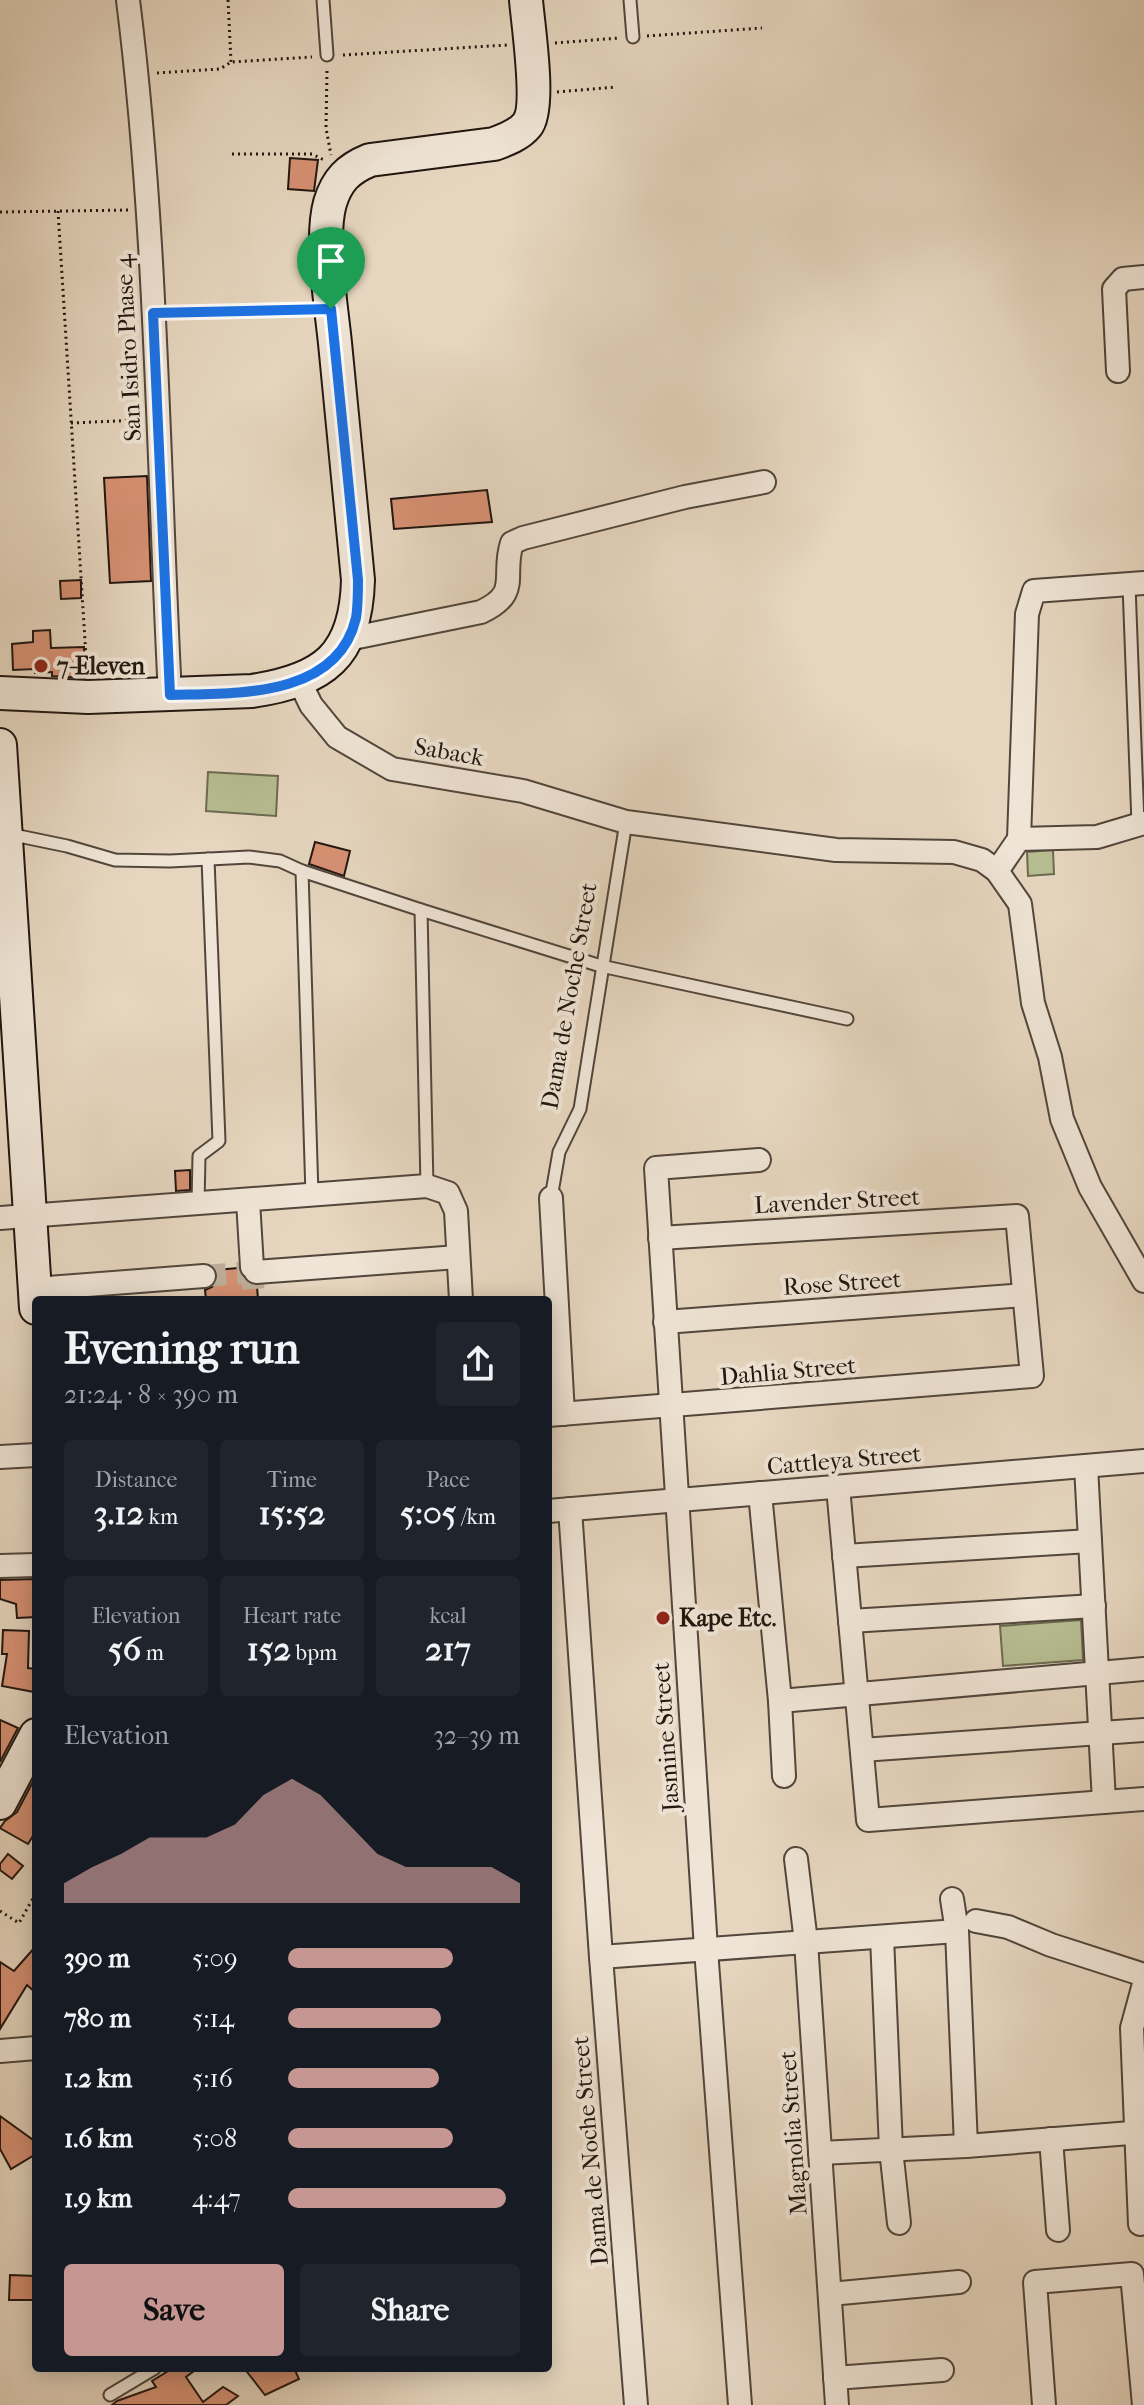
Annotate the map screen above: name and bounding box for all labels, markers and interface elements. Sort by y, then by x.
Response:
pin [297,227,365,309]
icon: arrive [309,239,353,283]
street label: San Isidro Phase 4 [109,253,147,442]
place label: 7-Eleven [56,652,146,680]
marker: 7-Eleven [32,657,50,675]
street label: Saback [412,732,487,772]
street label: Dama de Noche Street [535,880,603,1112]
street label: Lavender Street [753,1183,921,1219]
street label: Rose Street [782,1265,902,1301]
button: share [436,1322,520,1406]
text: Evening run [64,1323,299,1374]
street label: Dahlia Street [719,1351,857,1391]
text: 21:24 · 8 × 390 m [64,1379,238,1410]
street label: Cattleya Street [766,1439,923,1481]
text: Distance [95,1467,177,1493]
text: Time [267,1467,317,1493]
text: Pace [426,1467,470,1493]
text: 3.12 [94,1493,144,1533]
text: 15:52 [258,1493,326,1533]
text: 5:05 [400,1493,456,1533]
text: km [144,1504,178,1530]
text: /km [456,1504,496,1530]
text: Elevation [92,1603,180,1629]
text: Heart rate [243,1603,341,1629]
text: kcal [429,1603,467,1629]
place label: Kape Etc. [679,1604,777,1632]
marker: Kape Etc. [654,1609,672,1627]
text: 56 [108,1629,141,1669]
text: 152 [247,1629,291,1669]
text: 217 [425,1629,471,1669]
text: m [141,1640,164,1666]
text: bpm [291,1640,337,1666]
street label: Jasmine Street [647,1661,685,1815]
text: Elevation [64,1720,169,1751]
text: 32–39 m [433,1720,520,1751]
text: 390 m [64,1943,130,1974]
text: 5:09 [192,1943,238,1974]
text: 780 m [64,2003,131,2034]
text: 5:14 [192,2003,234,2034]
street label: Dama de Noche Street [566,2035,614,2267]
street label: Magnolia Street [773,2049,813,2216]
text: 1.2 km [64,2063,132,2094]
text: 5:16 [192,2063,233,2094]
text: 1.6 km [64,2123,133,2154]
text: 5:08 [192,2123,237,2154]
text: 1.9 km [64,2183,132,2214]
text: 4:47 [192,2183,241,2214]
button: Save [64,2264,284,2356]
button: Share [300,2264,520,2356]

